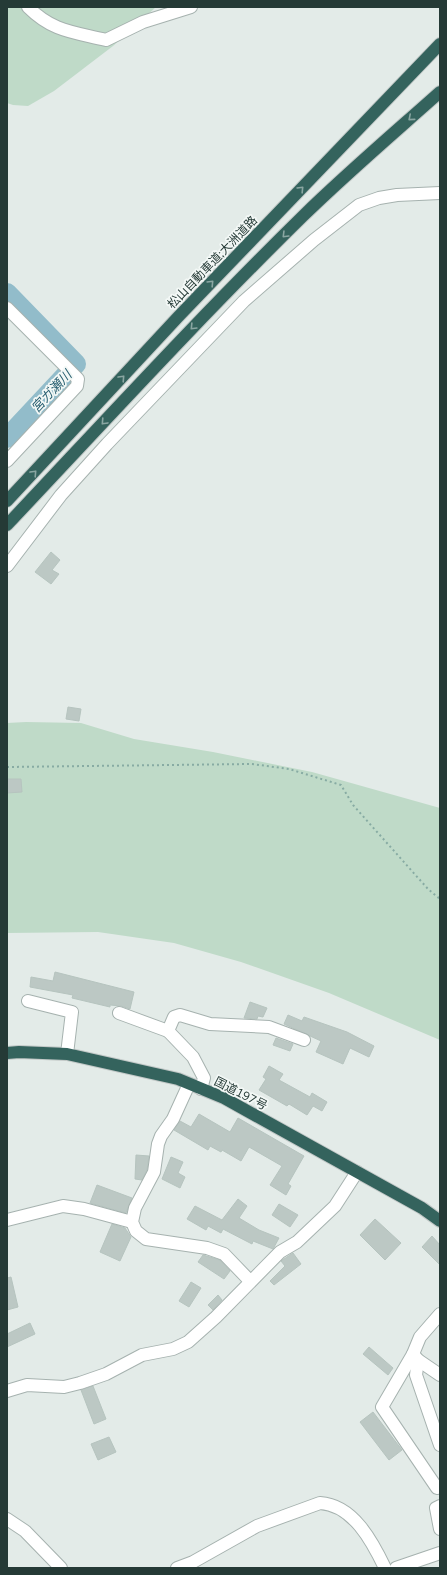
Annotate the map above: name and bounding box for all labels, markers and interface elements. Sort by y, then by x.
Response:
one-way arrow [408,113,415,120]
one-way arrow [296,186,304,194]
street label: 松山自動車道;大洲道路 [164,213,260,311]
one-way arrow [282,230,290,238]
one-way arrow [206,280,214,288]
one-way arrow [190,322,198,330]
water label: 宮ガ瀬川 [27,365,76,415]
one-way arrow [117,375,125,383]
one-way arrow [101,417,109,425]
one-way arrow [29,470,36,478]
street label: 国道197号 [212,1073,270,1113]

